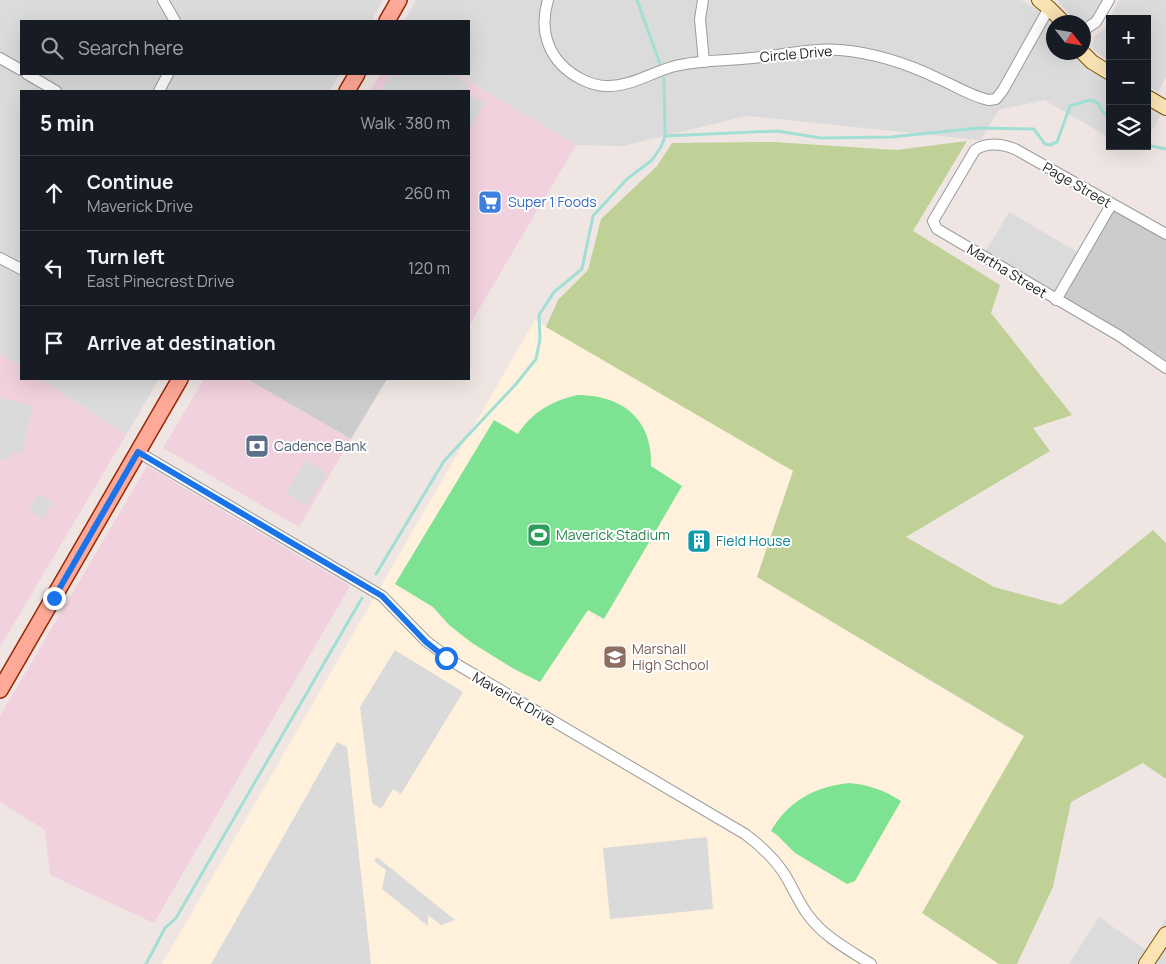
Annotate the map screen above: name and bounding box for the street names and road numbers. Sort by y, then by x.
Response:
street label: Circle Drive [759,41,833,66]
street label: Page Street [1039,157,1115,212]
street label: Martha Street [964,239,1051,302]
street label: Maverick Drive [469,667,559,730]

